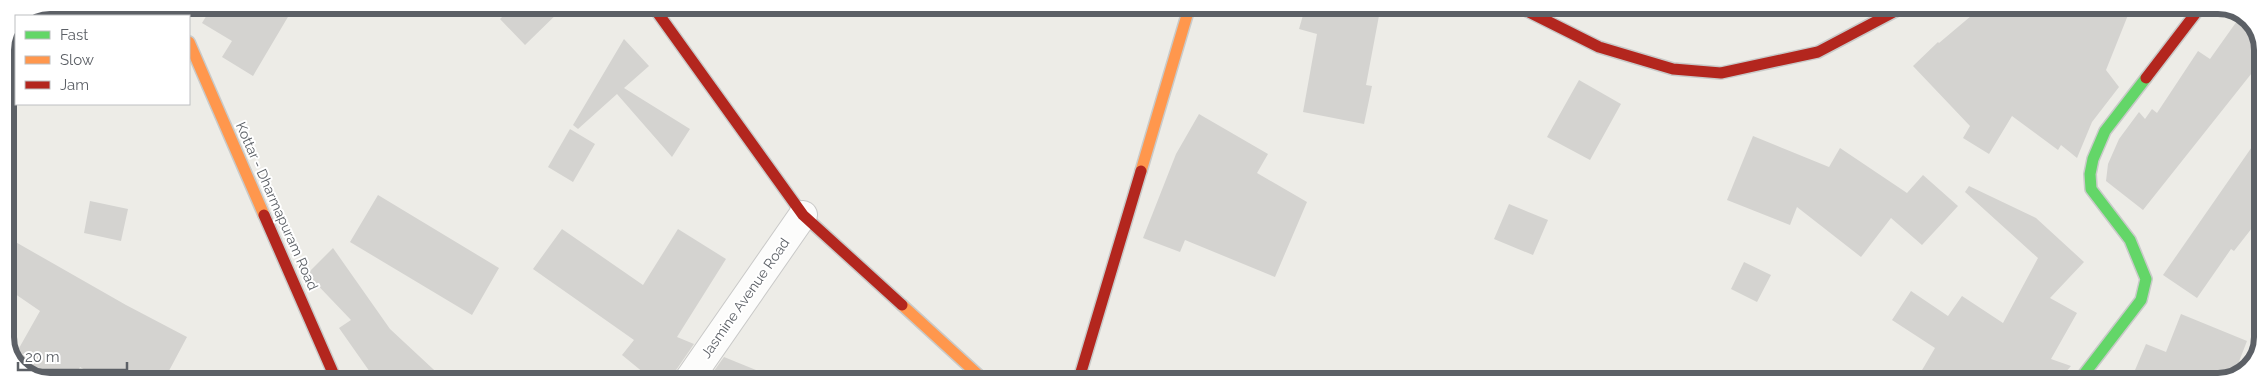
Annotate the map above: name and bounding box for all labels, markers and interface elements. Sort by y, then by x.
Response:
legend [15,15,190,105]
text: Fast [60,26,88,44]
text: Slow [60,51,94,69]
text: Jam [60,76,89,94]
street label: Kottar - Dharmapuram Road [233,120,321,292]
street label: Jasmine Avenue Road [698,235,792,361]
scale bar [18,340,126,372]
text: 20 m [25,348,60,366]

